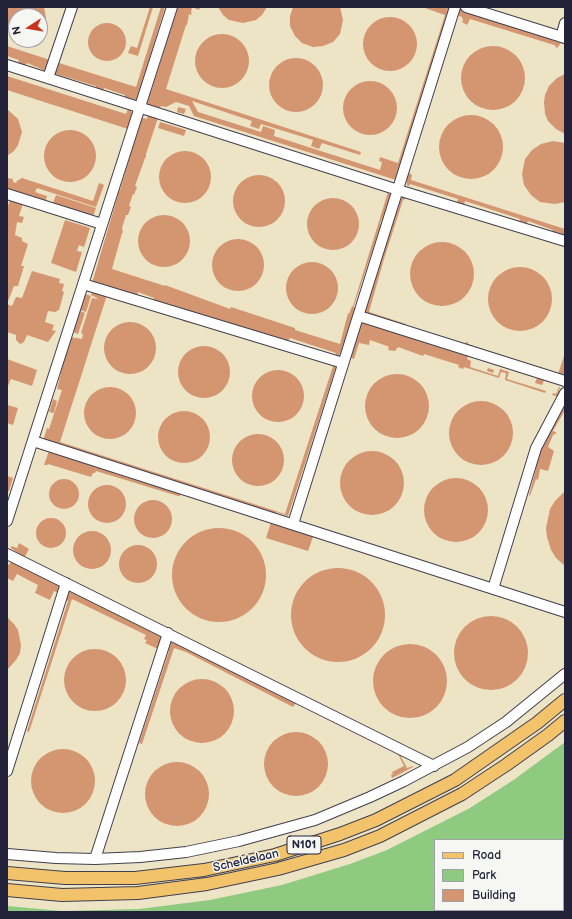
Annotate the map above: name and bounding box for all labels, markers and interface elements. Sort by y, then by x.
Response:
north arrow [8,8,48,48]
text: N [10,25,24,36]
road number: N101 [287,836,321,854]
legend [434,839,564,911]
street label: Scheldelaan [212,846,280,876]
text: Road [472,848,501,863]
text: Park [472,868,496,883]
text: Building [472,888,516,903]

